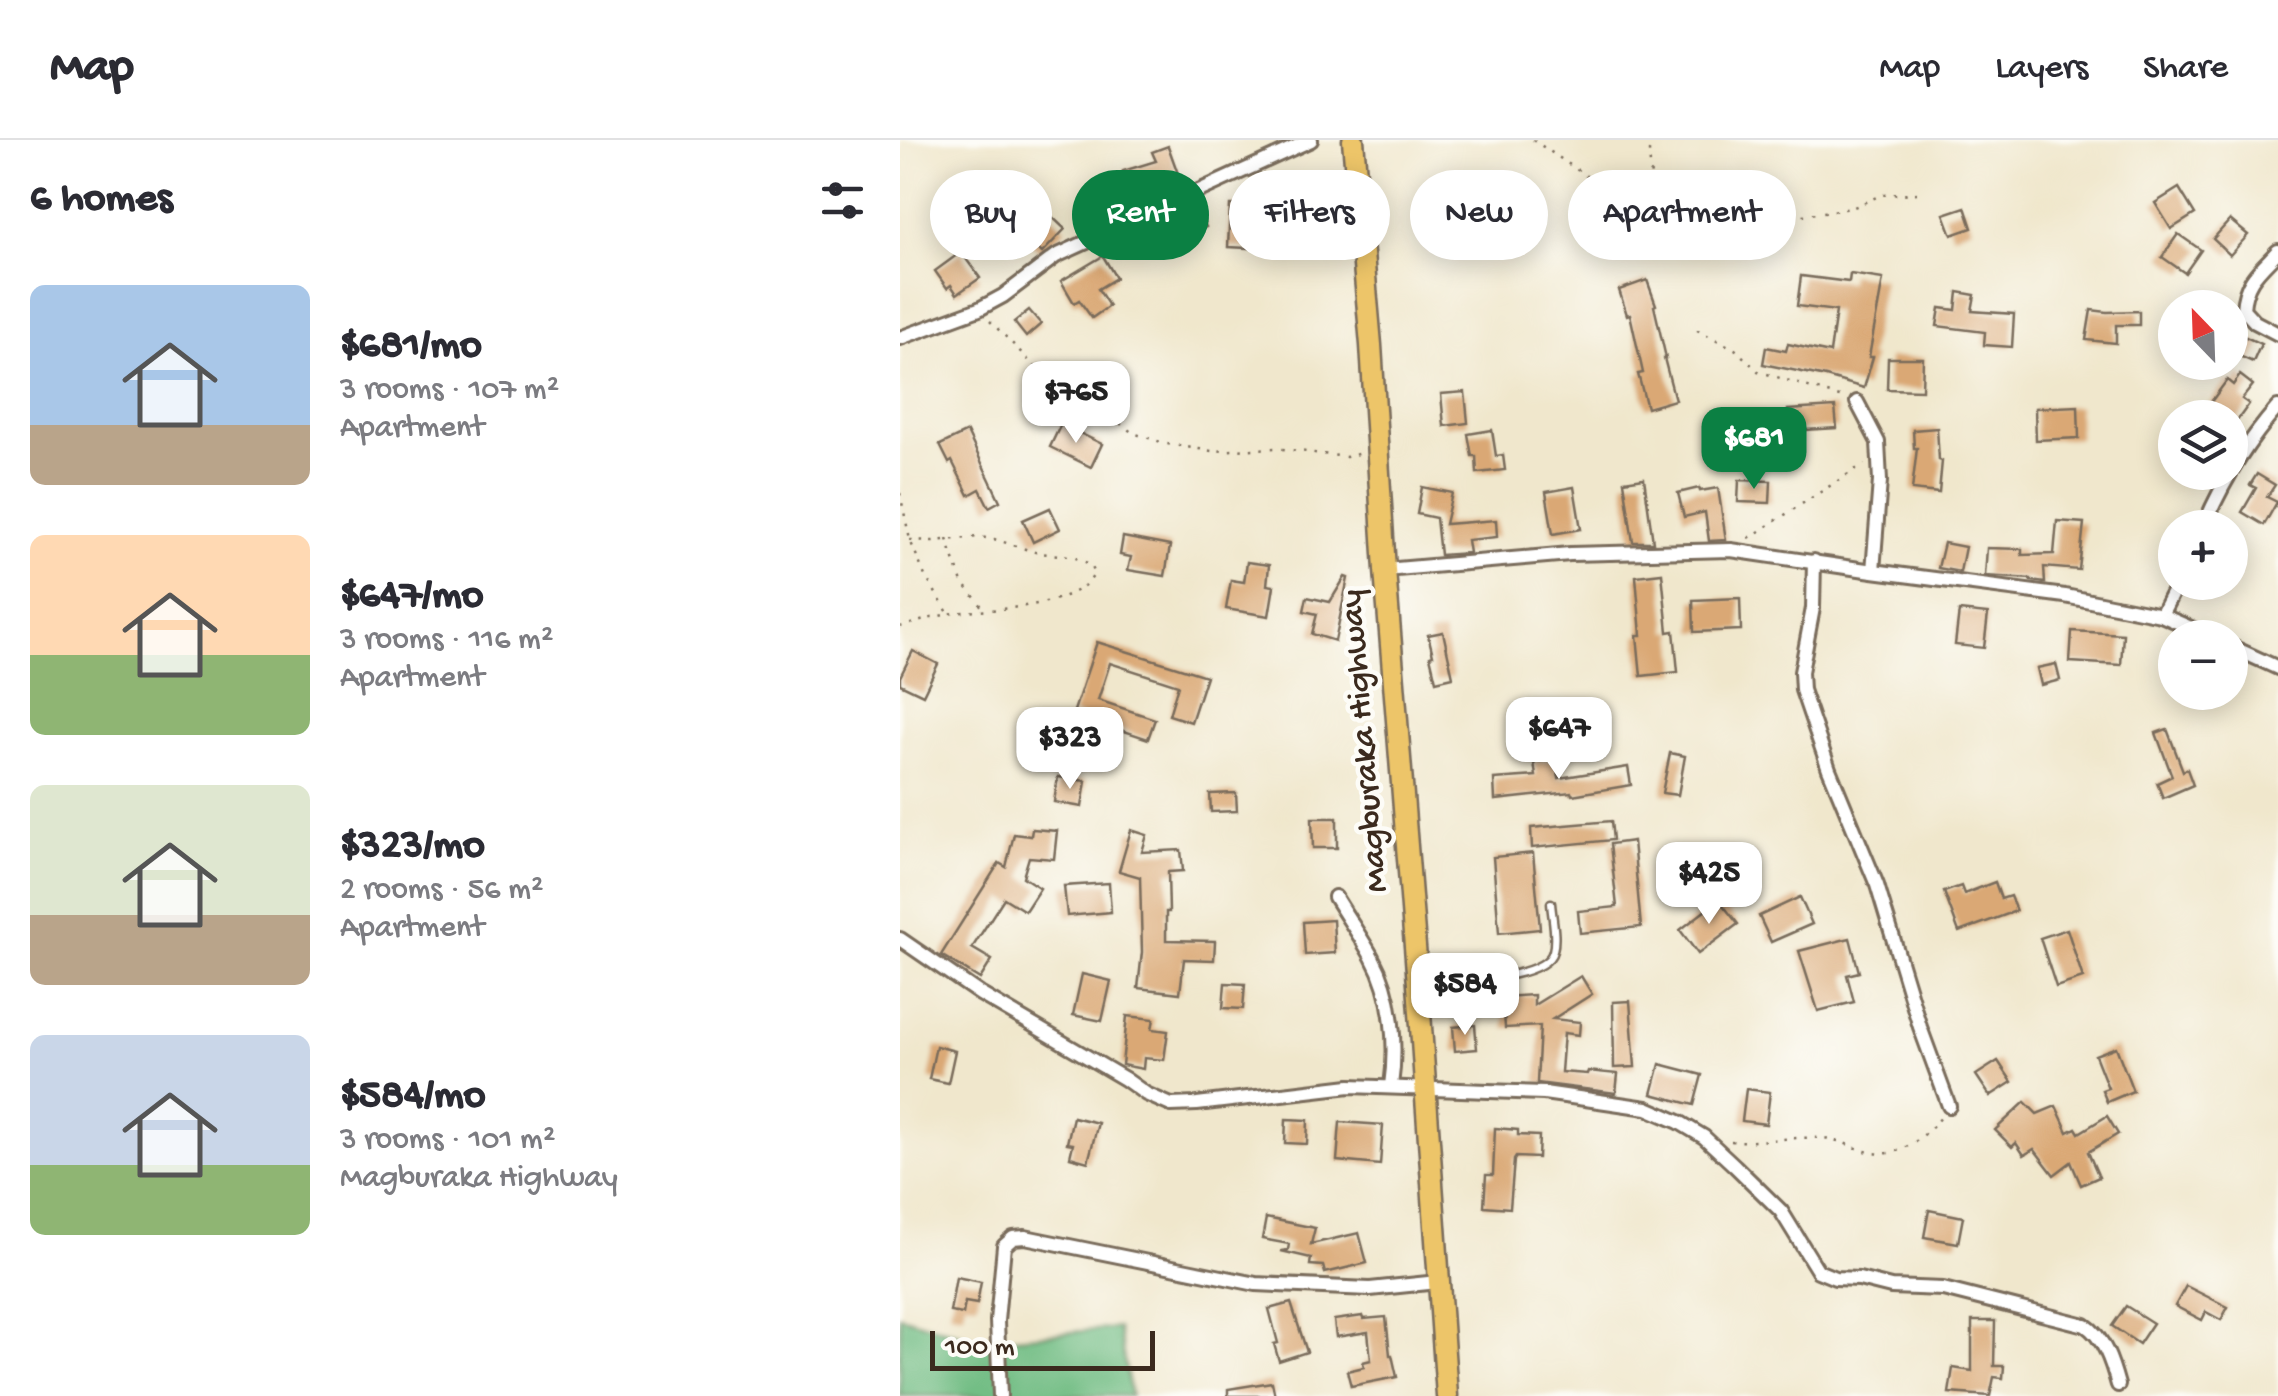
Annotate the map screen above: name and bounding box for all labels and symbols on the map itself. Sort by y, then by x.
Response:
north arrow [2158,290,2248,380]
pin: $765 [1017,361,1135,446]
pin: $681 [1695,407,1813,492]
street label: Magburaka Highway [1332,588,1400,894]
pin: $647 [1500,697,1618,782]
pin: $323 [1011,707,1129,792]
pin: $425 [1650,842,1768,927]
pin: $584 [1406,953,1524,1038]
scale bar [930,1326,1155,1370]

